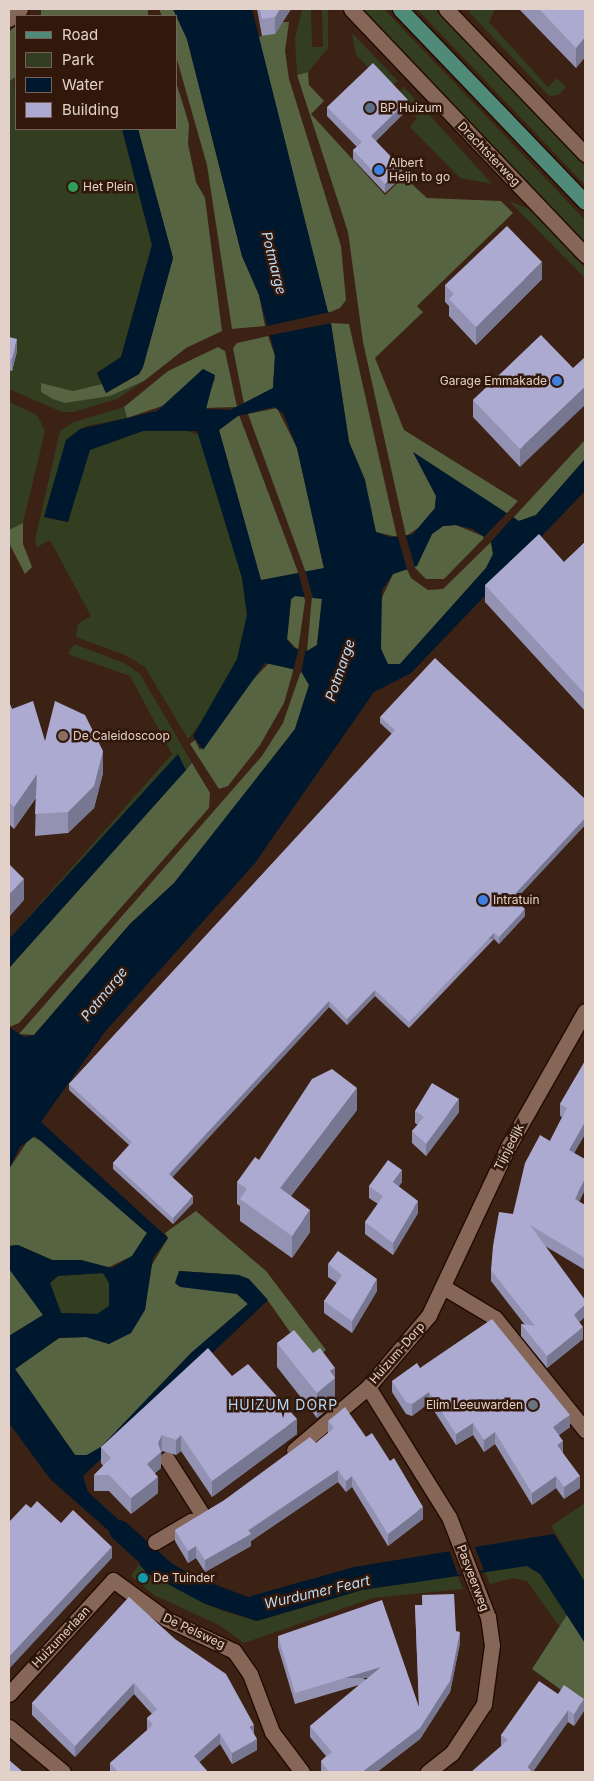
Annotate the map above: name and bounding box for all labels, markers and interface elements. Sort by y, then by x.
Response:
legend [15,15,178,130]
text: Road [62,25,98,44]
text: Park [62,50,94,69]
text: Water [62,75,104,94]
text: Building [62,100,119,119]
place label: BP Huizum [380,101,442,115]
marker: BP Huizum [364,102,376,114]
street label: Drachtsterweg [455,119,523,189]
place label: Albert Heijn to go [389,156,450,184]
marker: Albert Heijn to go [373,164,385,176]
place label: Het Plein [83,180,134,194]
marker: Het Plein [67,181,79,193]
water label: Potmarge [258,230,290,296]
place label: Garage Emmakade [440,374,547,388]
marker: Garage Emmakade [551,375,563,387]
water label: Potmarge [322,637,358,703]
place label: De Caleidoscoop [73,729,170,743]
marker: De Caleidoscoop [57,730,69,742]
place label: Intratuin [493,893,540,907]
marker: Intratuin [477,894,489,906]
water label: Potmarge [77,964,131,1024]
street label: Tijnjedijk [491,1121,527,1173]
street label: Huizum-Dorp [366,1319,428,1387]
district label: HUIZUM DORP [227,1397,339,1413]
place label: Elim Leeuwarden [426,1398,523,1412]
marker: Elim Leeuwarden [527,1399,539,1411]
street label: Pasveerweg [454,1543,492,1613]
place label: De Tuinder [153,1571,215,1585]
marker: De Tuinder [137,1572,149,1584]
water label: Wurdumer Feart [263,1572,371,1612]
street label: Huizumerlaan [29,1603,93,1671]
street label: De Pelsweg [161,1610,227,1652]

